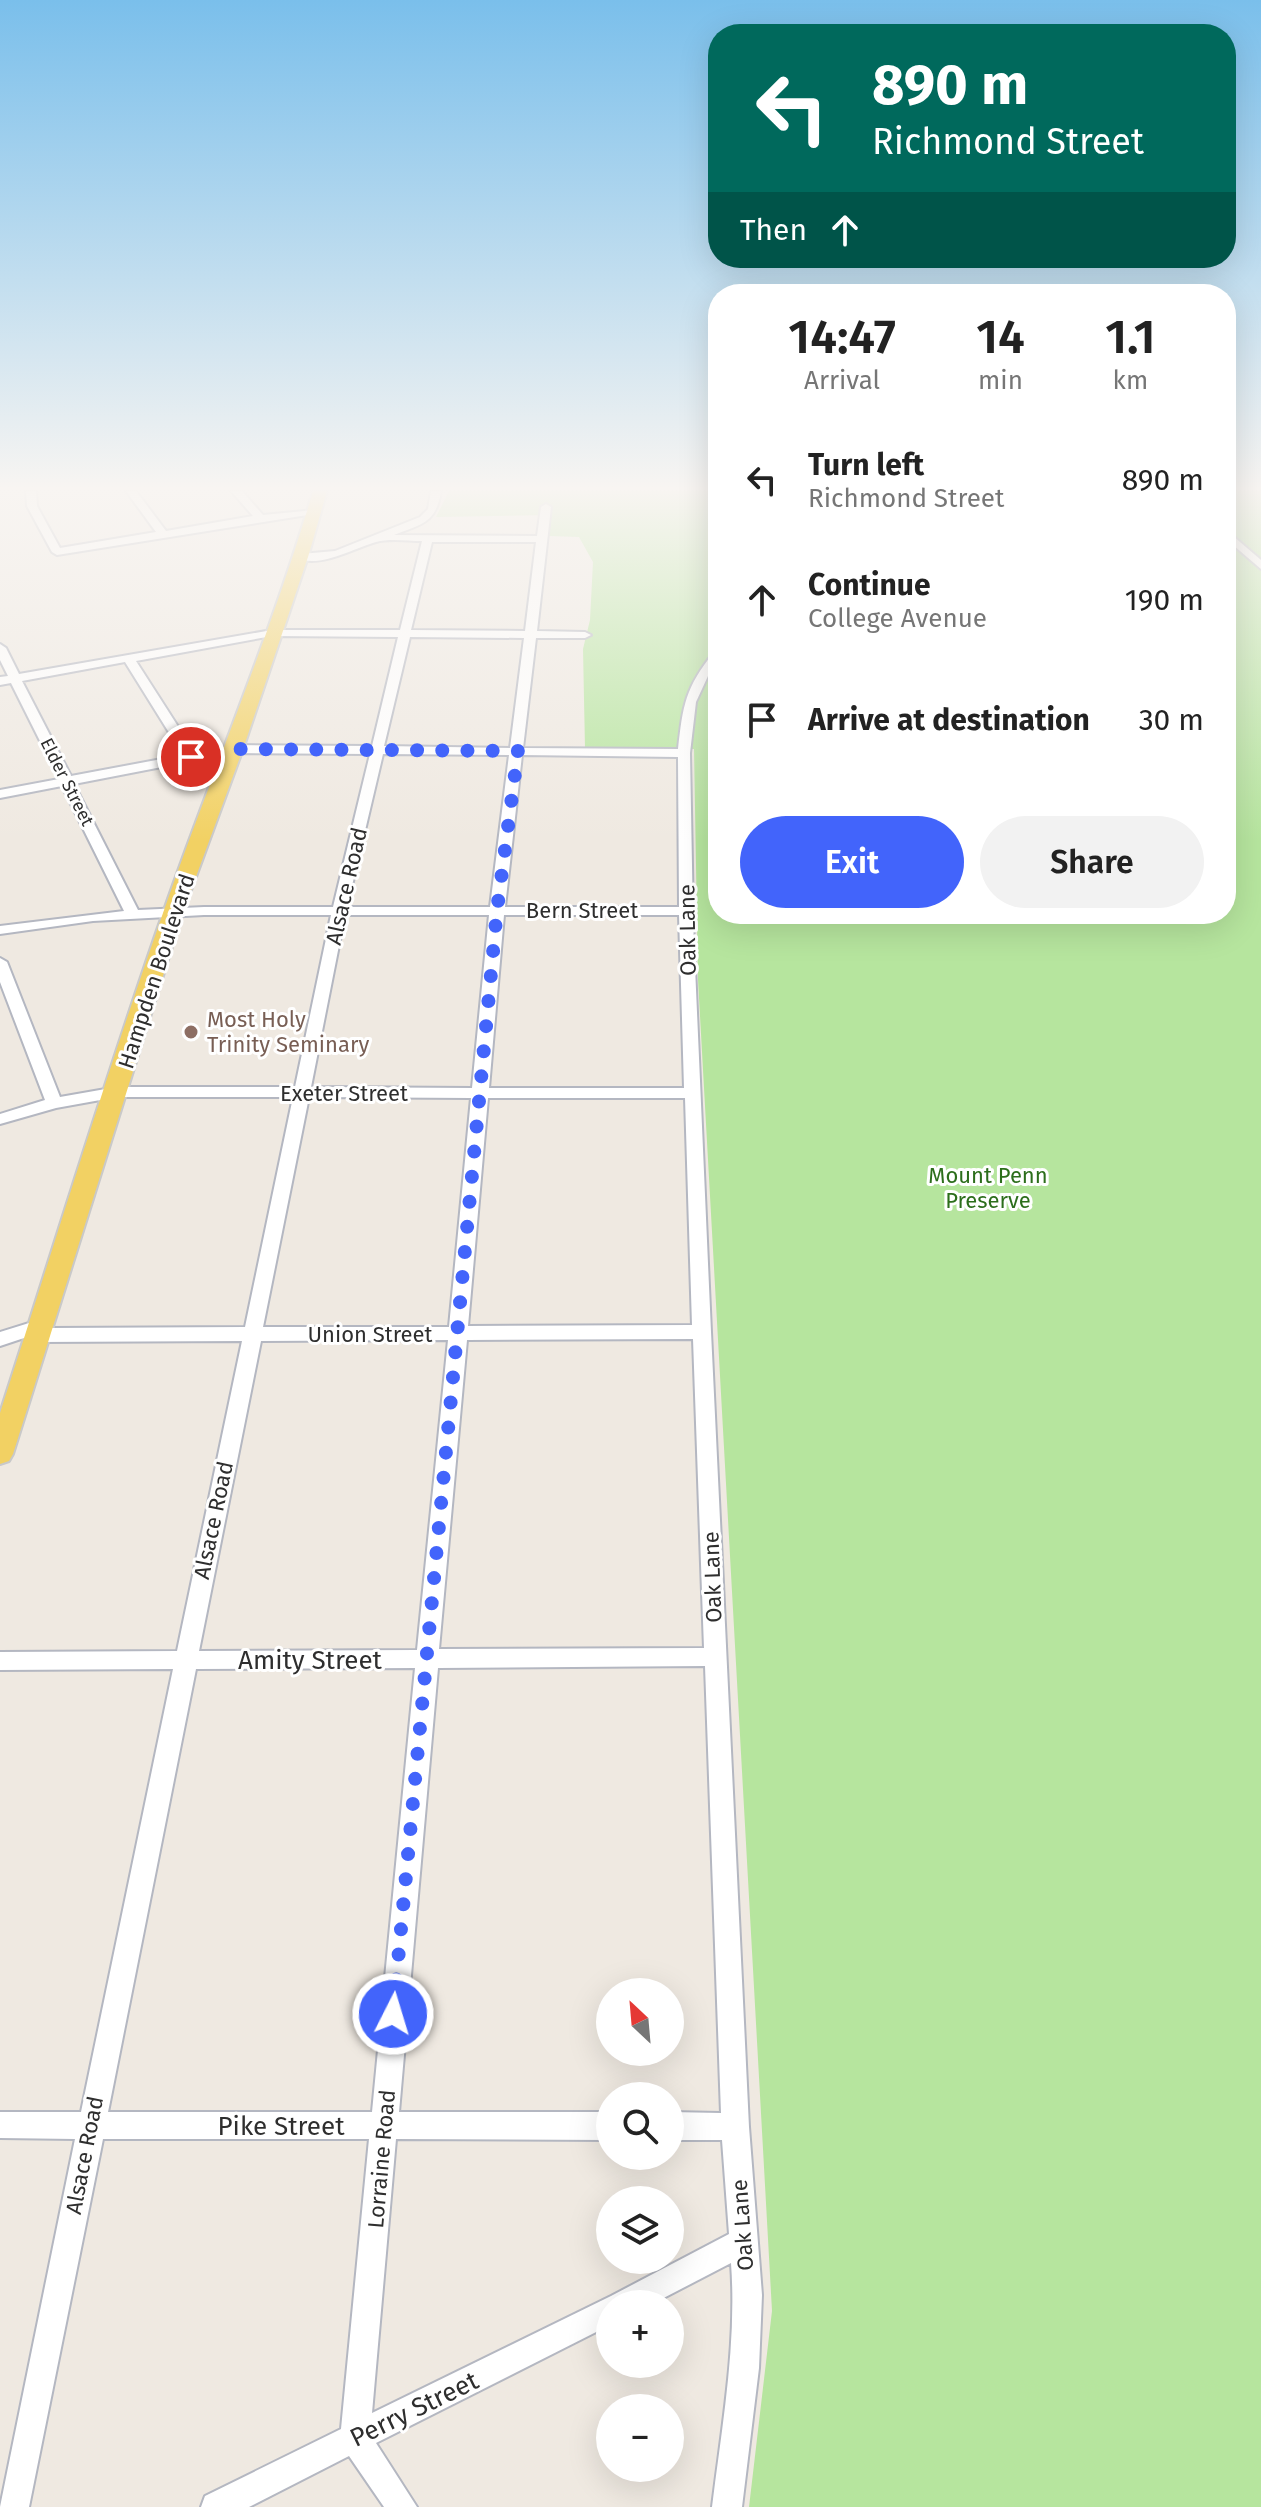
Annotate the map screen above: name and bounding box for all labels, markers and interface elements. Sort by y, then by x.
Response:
text: 890 m [872,52,1028,119]
icon: left [740,56,844,160]
text: Richmond Street [872,120,1144,164]
icon: ahead [823,208,867,252]
text: Then [740,212,807,248]
text: 14:47 [788,308,896,366]
text: 14 [976,308,1025,366]
text: 1.1 [1105,308,1156,366]
text: Arrival [804,365,880,396]
text: min [978,365,1023,396]
text: km [1113,365,1148,396]
text: Turn left [808,447,924,483]
icon: left [740,458,784,502]
text: 890 m [1122,462,1204,498]
text: Richmond Street [808,483,1004,514]
text: Continue [808,567,931,603]
icon: ahead [740,578,784,622]
text: 190 m [1125,582,1204,618]
text: College Avenue [808,603,987,634]
icon: arrive [740,698,784,742]
text: Arrive at destination [808,702,1090,738]
text: 30 m [1139,702,1204,738]
pin [157,723,225,791]
street label: Elder Street [35,734,99,830]
icon: arrive [169,735,213,779]
button: Exit [740,816,964,908]
button: Share [980,816,1204,908]
street label: Alsace Road [320,825,373,947]
street label: Hampden Boulevard [112,870,201,1072]
street label: Oak Lane [673,884,702,976]
street label: Bern Street [526,897,638,924]
place label: Most Holy Trinity Seminary [207,1006,369,1058]
marker: Most Holy Trinity Seminary [182,1023,200,1041]
street label: Exeter Street [280,1080,408,1107]
park label: Mount Penn Preserve [928,1162,1048,1214]
street label: Union Street [308,1321,433,1348]
street label: Alsace Road [188,1459,239,1581]
street label: Oak Lane [697,1531,728,1623]
street label: Amity Street [238,1645,383,1676]
position arrow [351,1972,435,2056]
north arrow [596,1978,684,2066]
map controls [596,1978,684,2482]
button: search [596,2082,684,2170]
street label: Lorraine Road [362,2089,401,2230]
street label: Alsace Road [60,2094,109,2216]
street label: Pike Street [217,2111,345,2142]
street label: Oak Lane [726,2178,759,2272]
button: layers [596,2186,684,2274]
button: + [596,2290,684,2378]
street label: Perry Street [345,2365,484,2454]
button: − [596,2394,684,2482]

